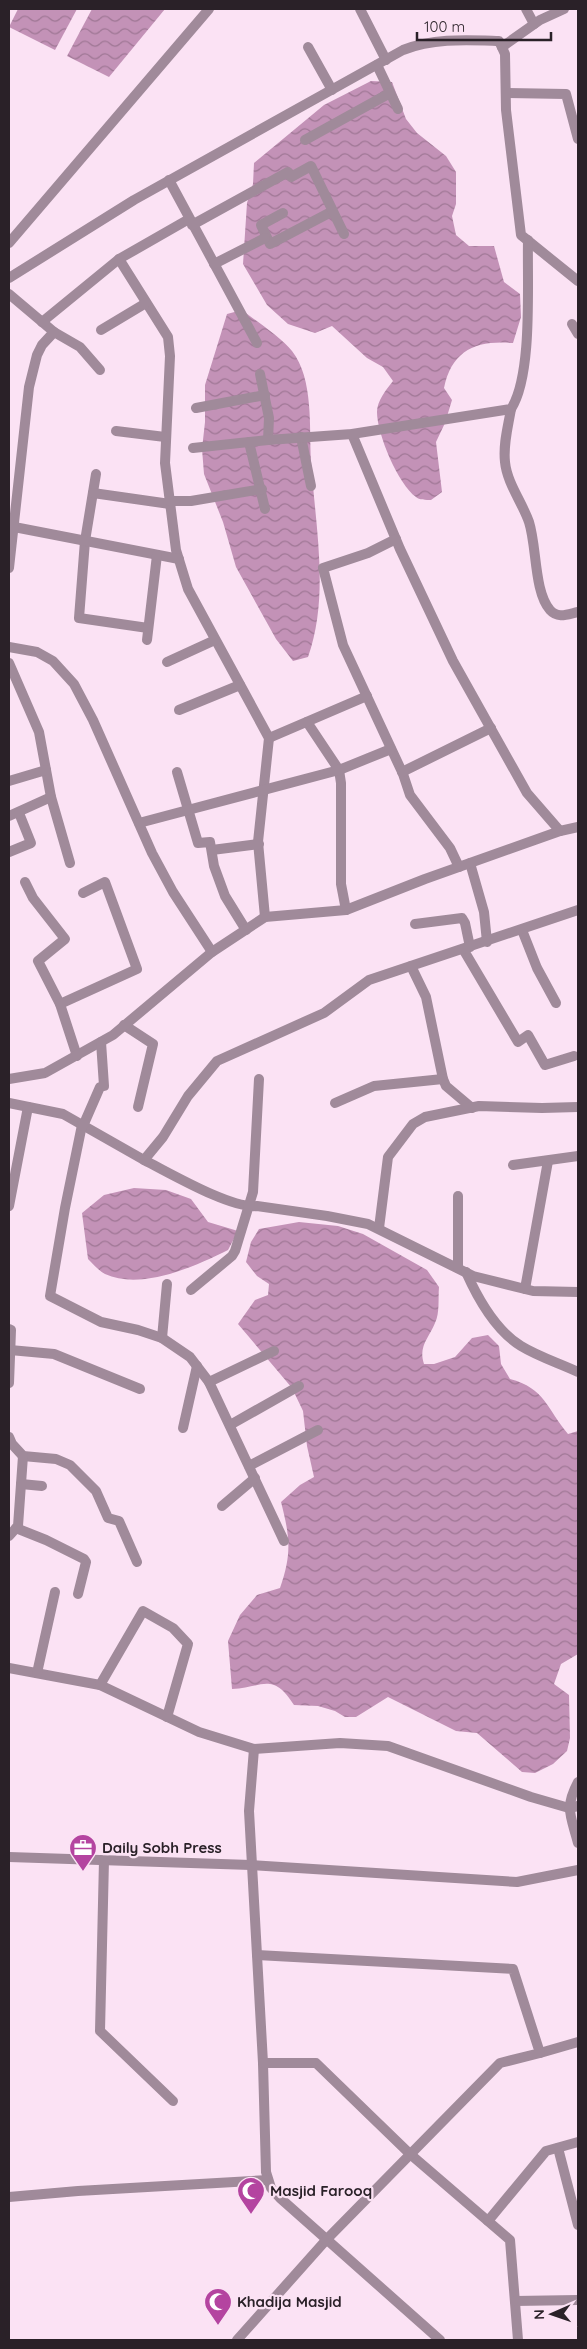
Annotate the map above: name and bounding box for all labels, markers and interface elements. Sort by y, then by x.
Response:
scale bar [417,10,551,42]
text: 100 m [424,17,465,36]
office icon: Daily Sobh Press [68,1833,98,1872]
place label: Daily Sobh Press [102,1838,222,1857]
mosque icon: Masjid Farooq [236,2176,266,2215]
place label: Masjid Farooq [270,2181,372,2200]
mosque icon: Khadija Masjid [203,2287,233,2326]
north arrow [527,2289,577,2339]
place label: Khadija Masjid [237,2292,342,2311]
text: N [530,2309,548,2320]

